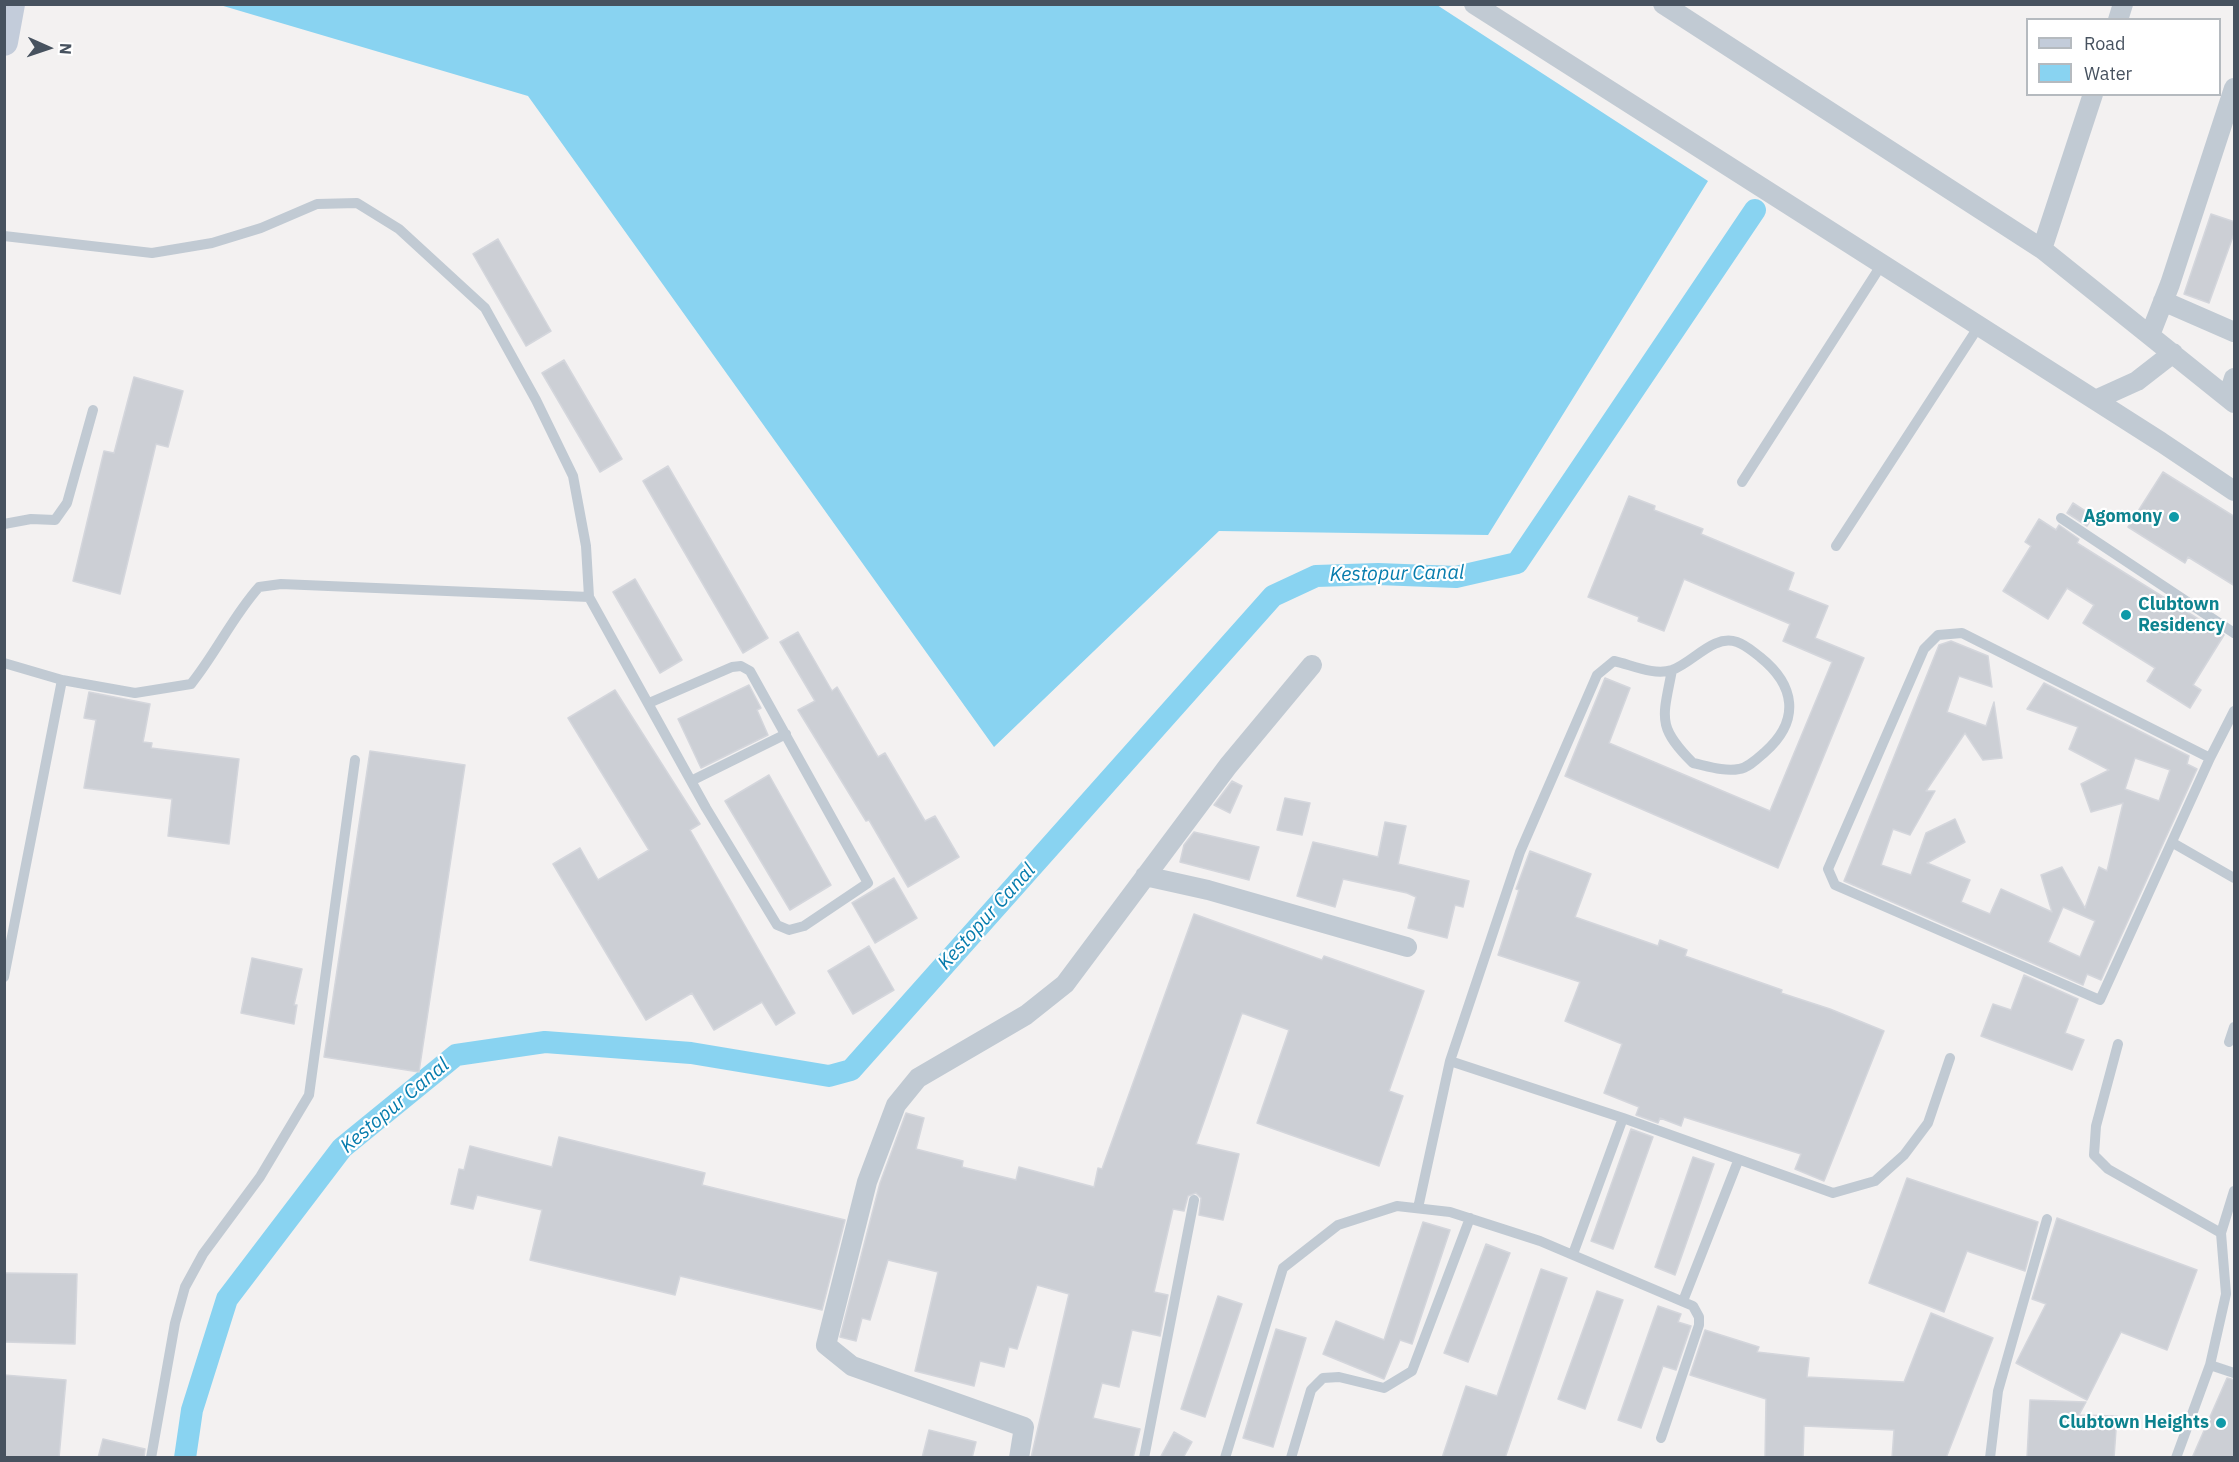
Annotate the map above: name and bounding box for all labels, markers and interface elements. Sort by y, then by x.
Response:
north arrow [18,18,78,78]
legend [2026,18,2221,96]
text: Road [2084,32,2125,55]
text: N [56,43,76,55]
text: Water [2084,62,2132,85]
place label: Agomony [2083,506,2162,528]
marker: Agomony [2167,510,2181,524]
water label: Kestopur Canal [1330,561,1464,587]
place label: Clubtown Residency [2138,594,2225,636]
marker: Clubtown Residency [2119,608,2133,622]
water label: Kestopur Canal [933,859,1041,975]
water label: Kestopur Canal [336,1054,454,1158]
place label: Clubtown Heights [2058,1412,2209,1434]
marker: Clubtown Heights [2214,1416,2228,1430]

